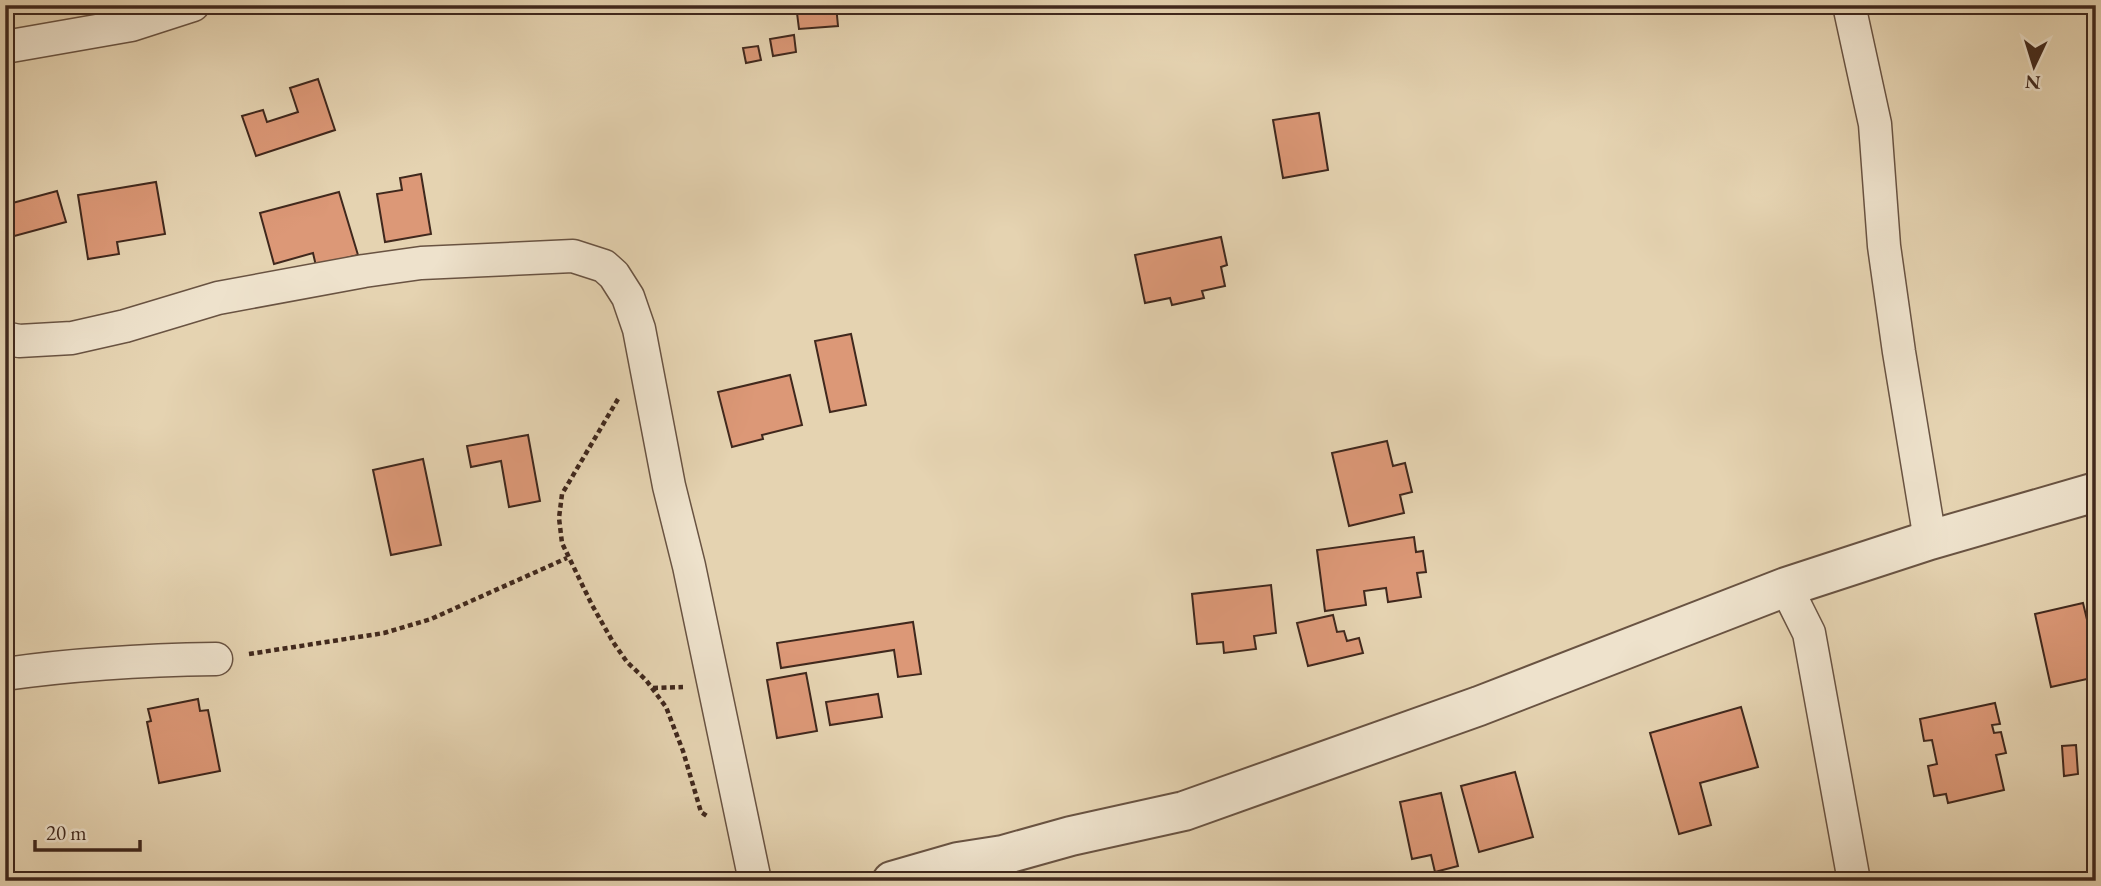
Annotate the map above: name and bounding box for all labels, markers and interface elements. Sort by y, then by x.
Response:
north arrow [2000,32,2070,102]
text: N [2024,69,2041,95]
scale bar [35,809,140,853]
text: 20 m [46,819,87,846]

